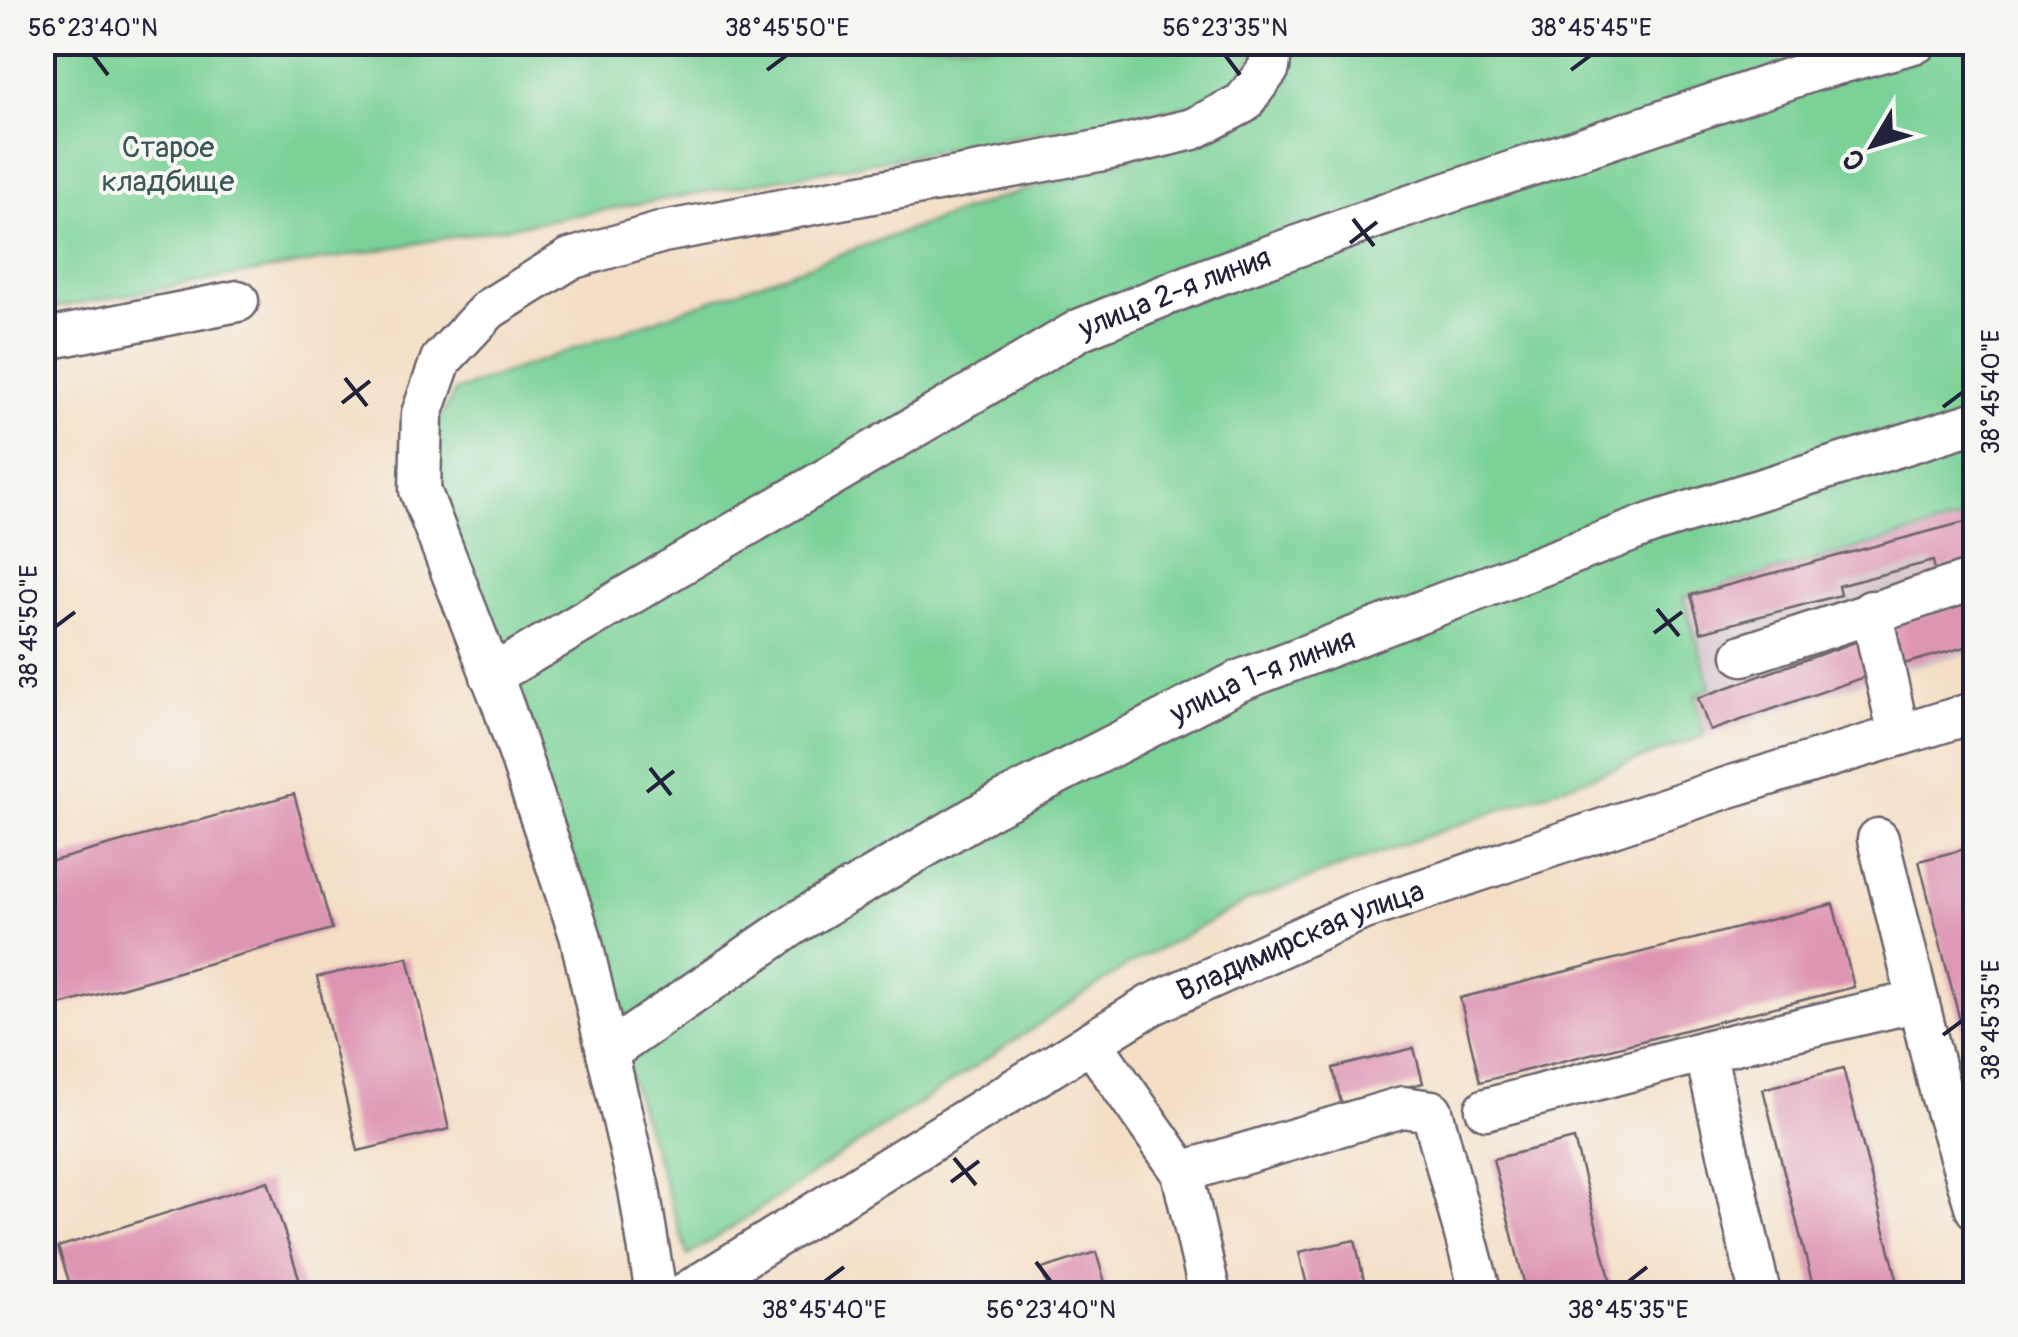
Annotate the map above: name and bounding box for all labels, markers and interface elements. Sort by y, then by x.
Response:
text: 56°23'40"N [28,13,158,44]
text: 38°45'50"E [725,13,849,44]
text: 56°23'35"N [1162,13,1288,44]
text: 38°45'45"E [1530,13,1652,44]
north arrow [1823,95,1923,195]
park label: Старое кладбище [102,129,235,200]
text: С [1835,142,1874,177]
street label: улица 2-я линия [1072,239,1276,347]
text: 38°45'40"E [1976,329,2007,455]
text: 38°45'50"E [14,565,45,689]
street label: улица 1-я линия [1163,620,1360,732]
street label: Владимирская улица [1171,872,1429,1009]
text: 38°45'35"E [1976,959,2007,1081]
text: 38°45'40"E [761,1295,887,1326]
text: 56°23'40"N [986,1295,1116,1326]
text: 38°45'35"E [1567,1295,1689,1326]

